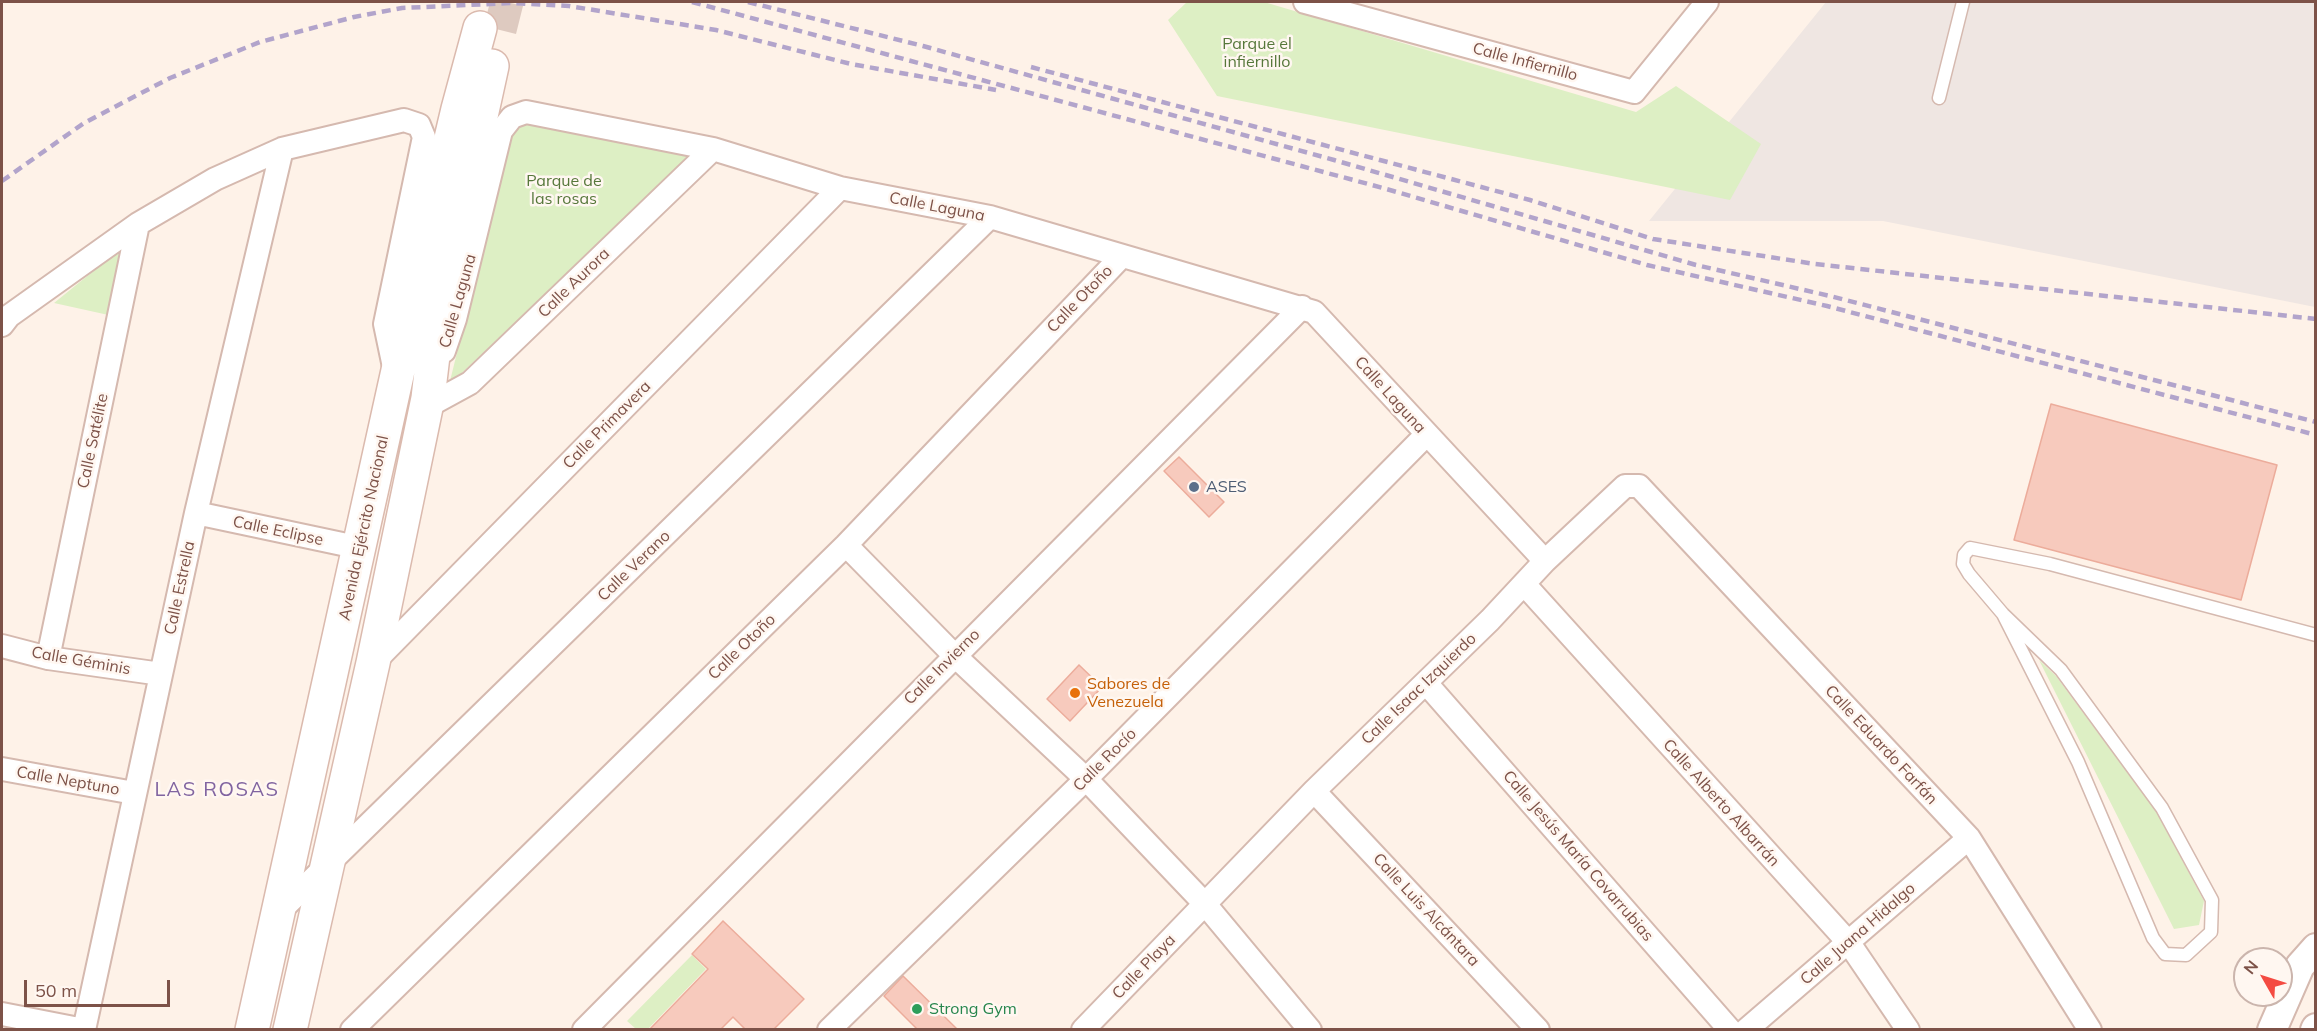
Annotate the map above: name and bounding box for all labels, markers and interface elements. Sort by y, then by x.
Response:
park label: Parque el infiernillo [1222,34,1292,72]
street label: Calle Infiernillo [1470,39,1580,85]
park label: Parque de las rosas [526,171,602,209]
street label: Calle Laguna [888,188,986,226]
street label: Calle Aurora [534,244,614,322]
street label: Calle Laguna [435,252,481,350]
street label: Calle Otoño [1043,261,1117,337]
street label: Calle Laguna [1350,353,1430,437]
street label: Calle Primavera [559,377,655,473]
street label: Calle Satélite [74,392,112,490]
street label: Avenida Ejército Nacional [335,434,393,622]
place label: ASES [1206,477,1247,497]
marker: ASES [1187,480,1201,494]
street label: Calle Eclipse [231,512,325,550]
street label: Calle Verano [594,527,674,605]
street label: Calle Estrella [161,539,199,637]
street label: Calle Otoño [704,610,780,684]
street label: Calle Invierno [900,625,984,709]
street label: Calle Isaac Izquierdo [1358,629,1480,749]
street label: Calle Géminis [30,643,132,679]
place label: Sabores de Venezuela [1087,674,1170,712]
street label: Calle Eduardo Farfán [1821,681,1941,809]
marker: Sabores de Venezuela [1068,686,1082,700]
street label: Calle Rocío [1069,724,1141,796]
street label: Calle Alberto Albarrán [1659,735,1783,871]
street label: Calle Neptuno [15,762,121,800]
street label: Calle Jesús María Covarrubias [1499,767,1657,945]
district label: LAS ROSAS [155,778,279,802]
street label: Calle Luis Alcántara [1369,850,1483,970]
street label: Calle Juana Hidalgo [1797,879,1919,989]
street label: Calle Playa [1108,931,1180,1003]
north arrow [2233,947,2293,1007]
text: N [2239,956,2262,978]
scale bar [27,968,172,1006]
text: 50 m [35,979,77,1002]
place label: Strong Gym [929,999,1017,1019]
marker: Strong Gym [910,1002,924,1016]

